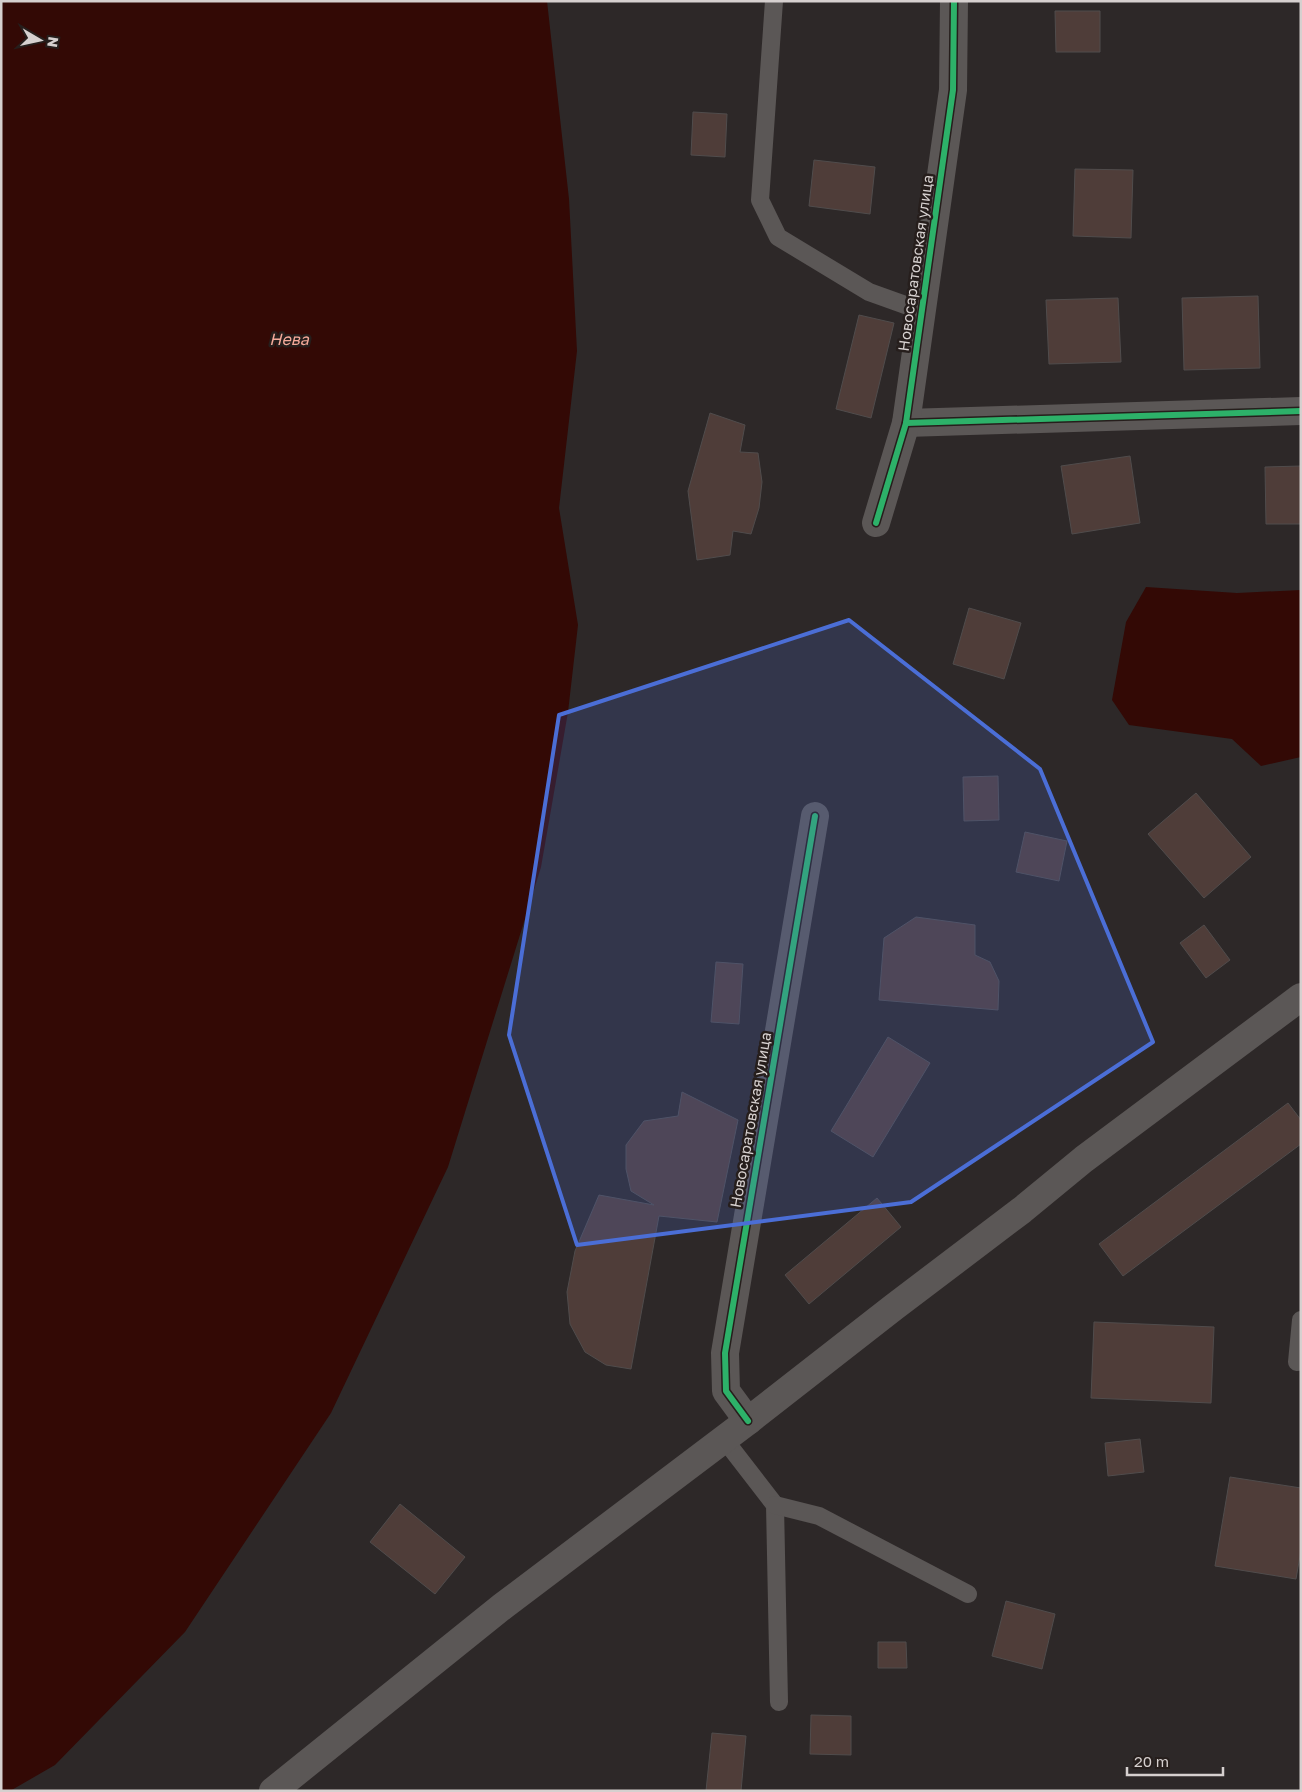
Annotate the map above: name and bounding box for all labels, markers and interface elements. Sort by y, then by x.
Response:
north arrow [15,15,65,65]
text: N [44,36,63,49]
street label: Новосаратовская улица [894,173,936,352]
water label: Нева [269,329,310,349]
street label: Новосаратовская улица [726,1031,774,1209]
scale bar [1127,1744,1223,1776]
text: 20 m [1134,1752,1169,1770]

